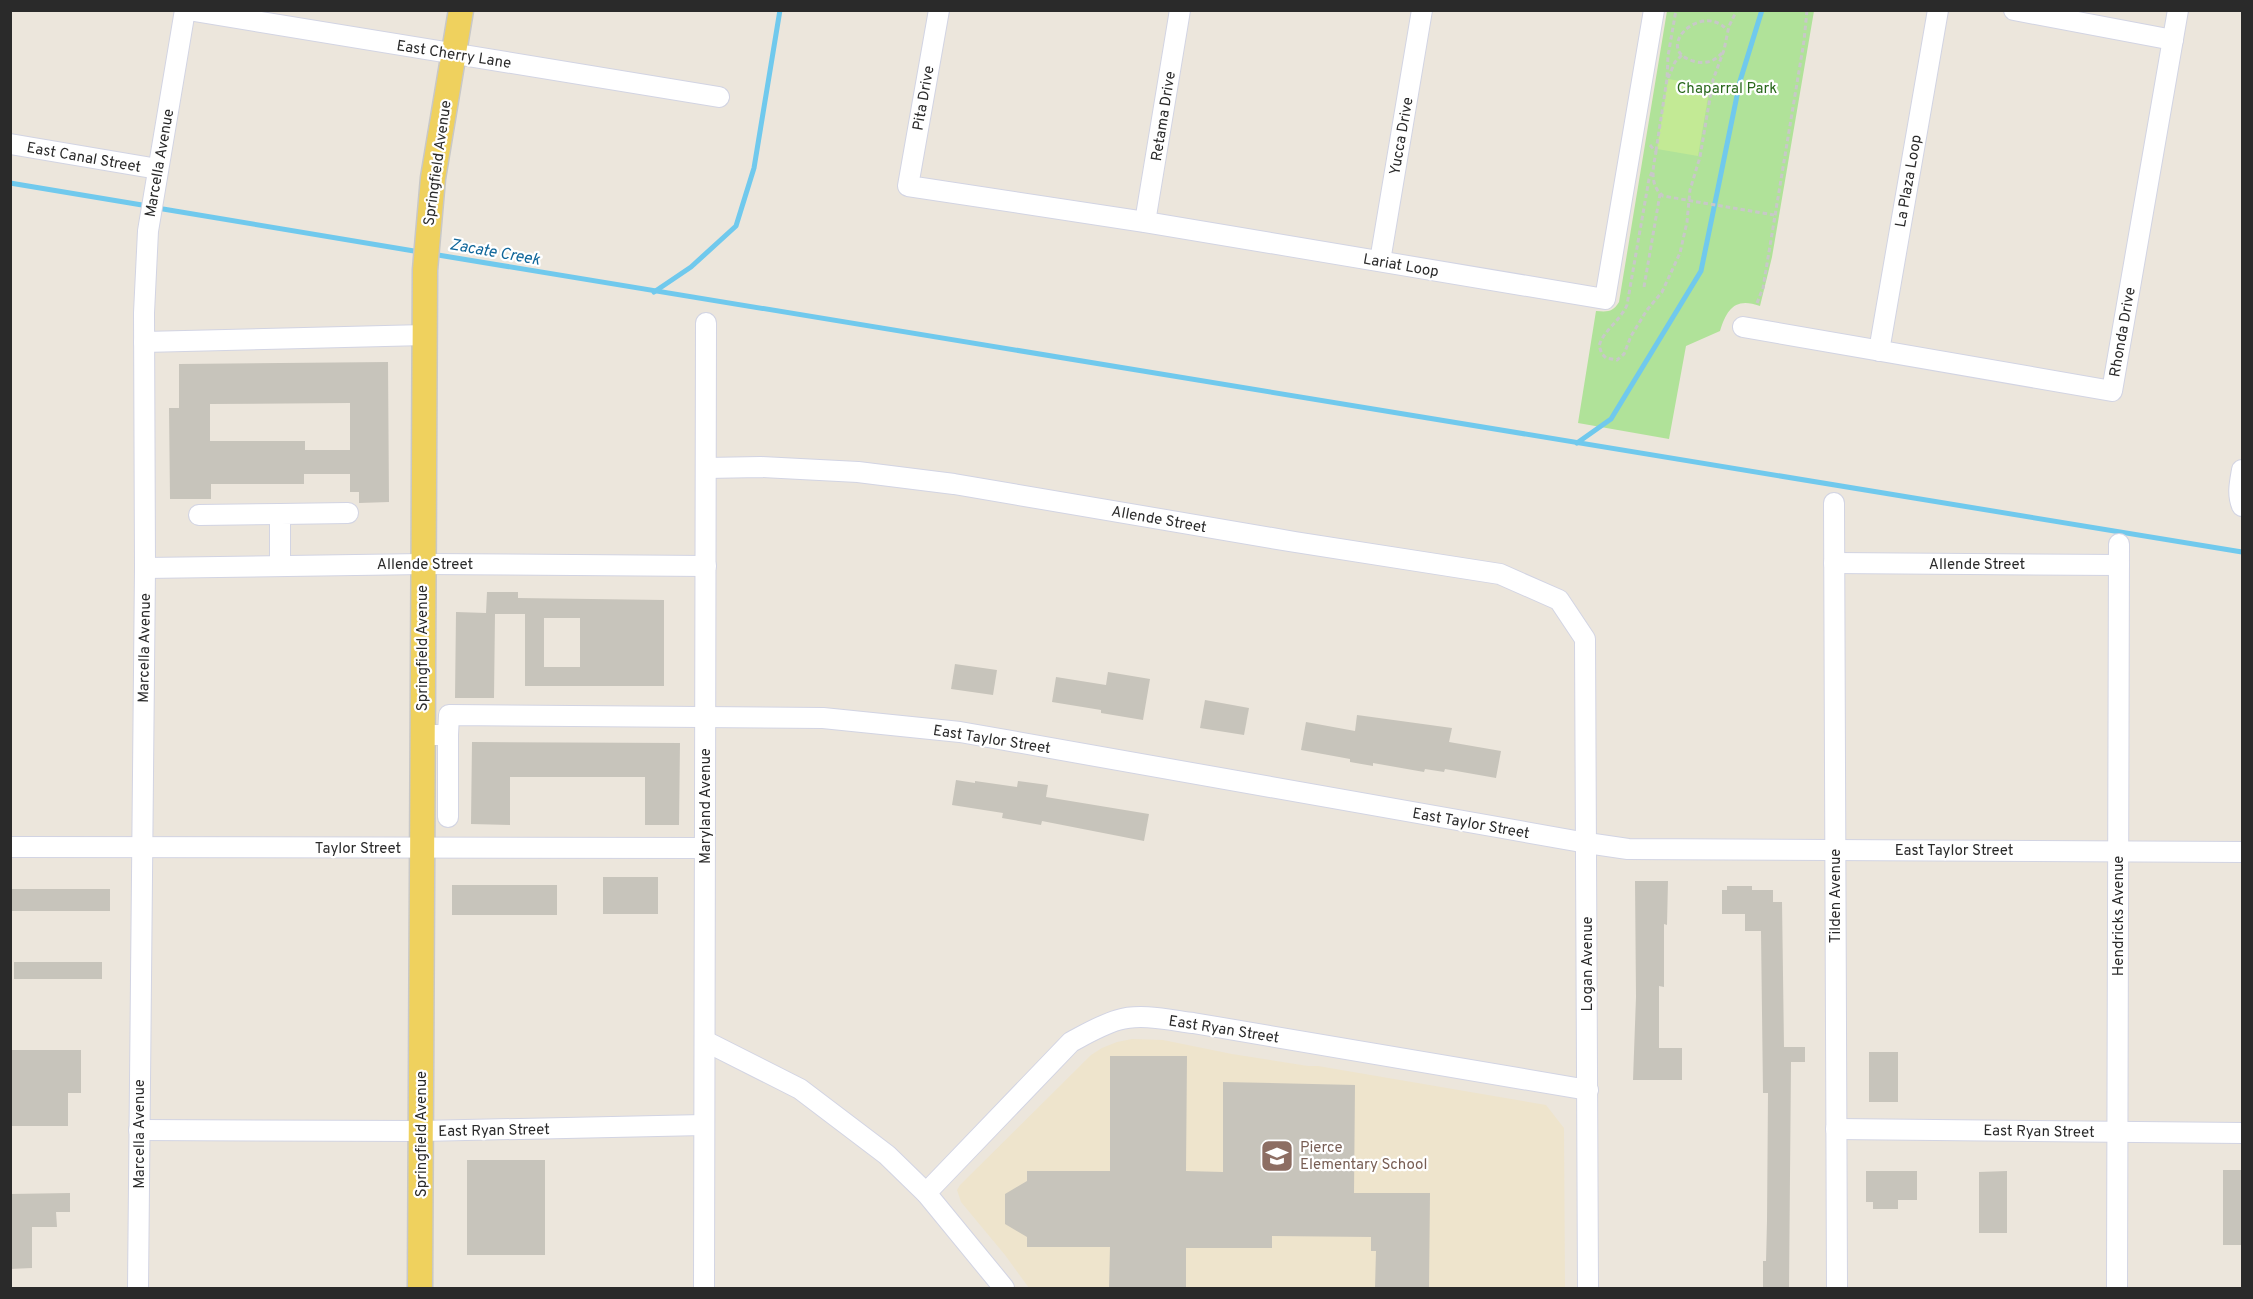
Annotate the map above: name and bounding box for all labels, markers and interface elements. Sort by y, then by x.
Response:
street label: East Cherry Lane [395,37,512,74]
street label: Pita Drive [909,64,940,132]
street label: Retama Drive [1148,70,1181,163]
park label: Chaparral Park [1677,80,1777,99]
street label: Yucca Drive [1386,96,1419,177]
street label: Springfield Avenue [420,99,457,227]
street label: Marcella Avenue [142,108,179,219]
street label: La Plaza Loop [1892,133,1927,229]
street label: East Canal Street [25,139,142,178]
water label: Zacate Creek [448,235,542,271]
street label: Lariat Loop [1361,250,1440,282]
street label: Rhonda Drive [2106,286,2141,379]
street label: Allende Street [1110,503,1208,538]
street label: Allende Street [377,556,473,575]
street label: Allende Street [1929,556,2025,575]
street label: Springfield Avenue [414,585,433,711]
street label: Marcella Avenue [135,593,156,703]
street label: East Taylor Street [932,722,1052,759]
street label: Maryland Avenue [697,748,716,864]
street label: East Taylor Street [1411,805,1531,844]
street label: Taylor Street [315,840,401,859]
street label: East Taylor Street [1895,842,2013,861]
street label: Tilden Avenue [1827,849,1846,943]
street label: Hendricks Avenue [2110,856,2129,976]
street label: Logan Avenue [1579,916,1598,1012]
street label: East Ryan Street [1167,1012,1280,1049]
street label: Springfield Avenue [413,1071,432,1197]
street label: Marcella Avenue [131,1079,150,1189]
street label: East Ryan Street [438,1121,550,1142]
street label: East Ryan Street [1983,1122,2095,1143]
school or university icon: Pierce Elementary School [1259,1138,1295,1174]
place label: Pierce Elementary School [1300,1139,1427,1175]

